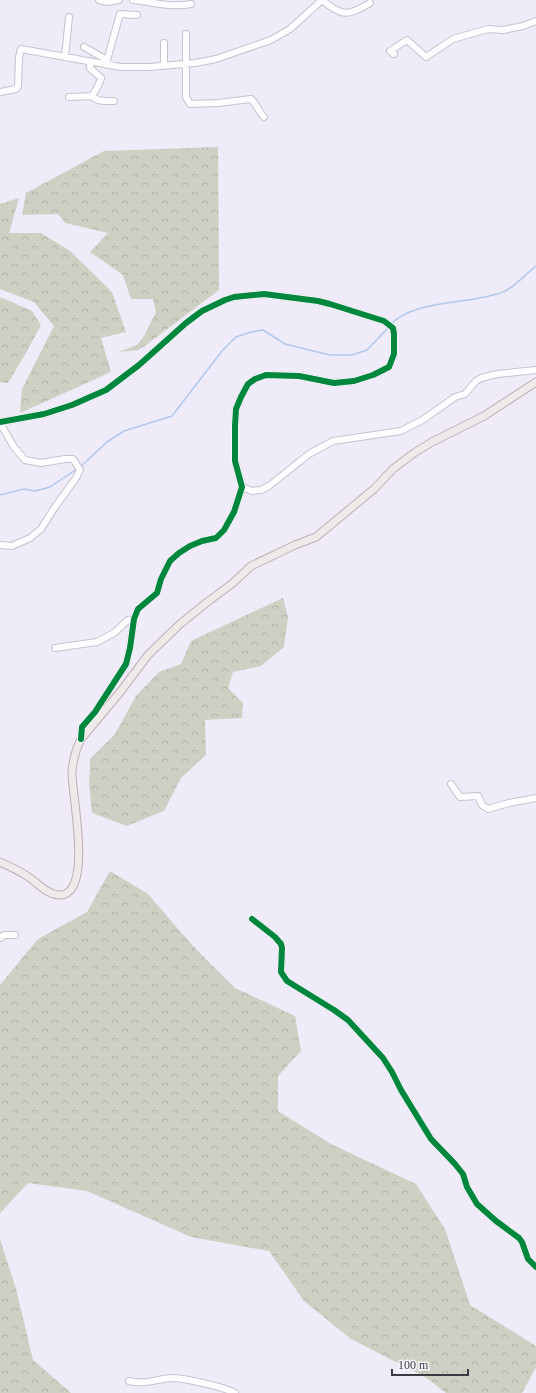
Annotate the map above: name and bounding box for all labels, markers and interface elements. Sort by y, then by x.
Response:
scale bar [392,1351,468,1377]
text: 100 m [398,1358,429,1372]

